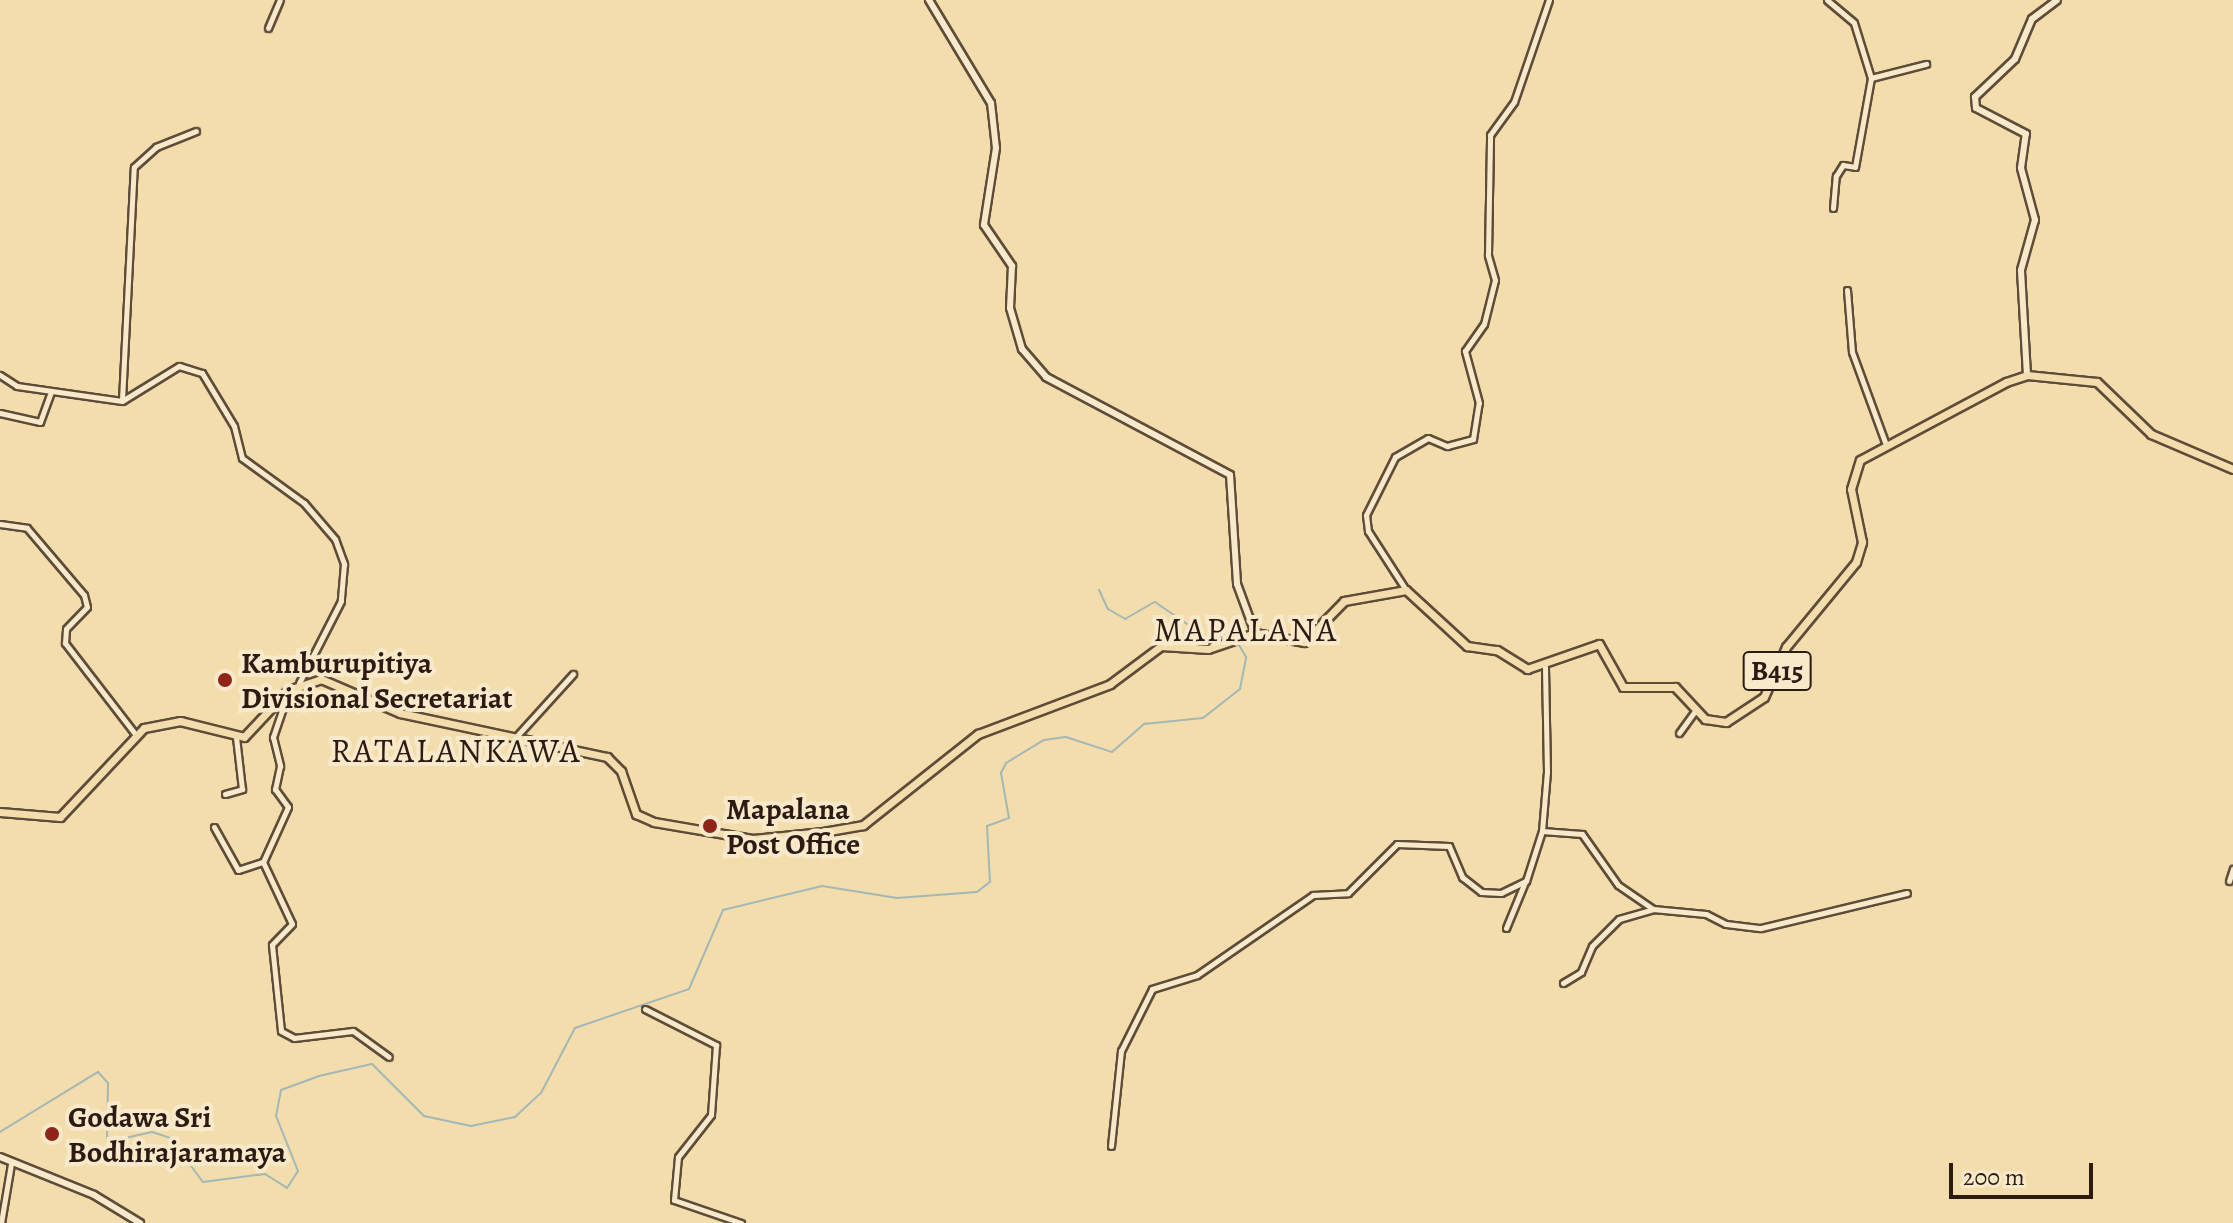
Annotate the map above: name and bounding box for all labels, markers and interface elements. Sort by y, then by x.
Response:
district label: MAPALANA [1154,610,1338,650]
place label: Kamburupitiya Divisional Secretariat [241,645,512,716]
road number: B415 [1741,647,1813,695]
marker: Kamburupitiya Divisional Secretariat [216,671,234,689]
district label: RATALANKAWA [330,731,582,771]
place label: Mapalana Post Office [726,791,860,862]
marker: Mapalana Post Office [701,817,719,835]
place label: Godawa Sri Bodhirajaramaya [68,1099,286,1170]
marker: Godawa Sri Bodhirajaramaya [43,1125,61,1143]
scale bar [1953,1147,2097,1197]
text: 200 m [1963,1161,2025,1193]

